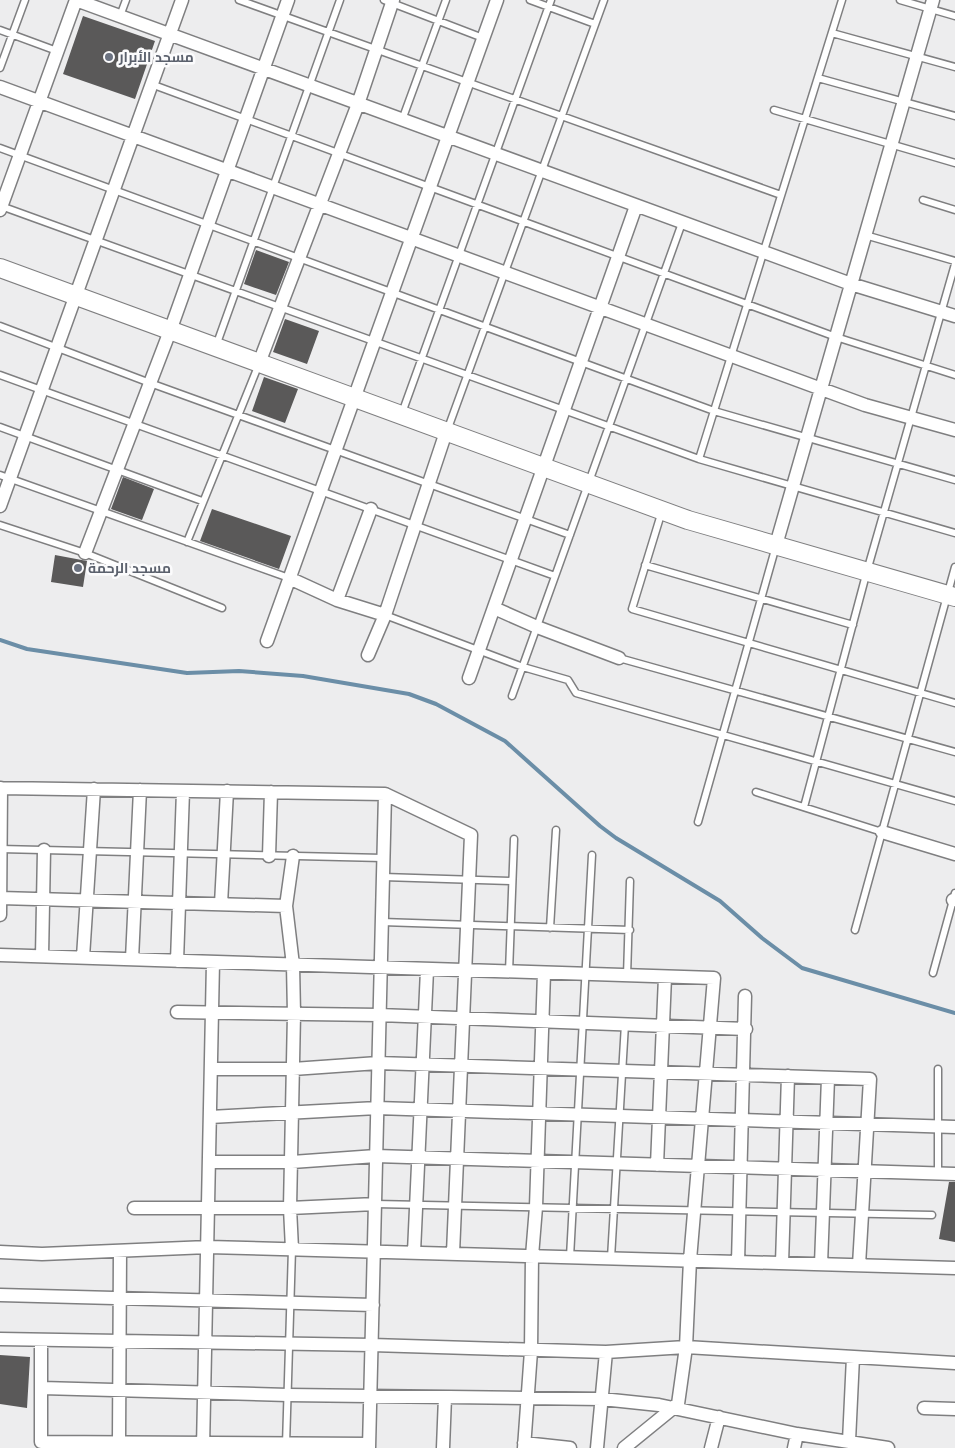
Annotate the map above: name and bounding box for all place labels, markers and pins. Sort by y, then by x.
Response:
place label: مسجد الأبرار [118,48,194,66]
marker: مسجد الأبرار [103,51,115,63]
place label: مسجد الرحمة [88,559,171,577]
marker: مسجد الرحمة [72,562,84,574]

